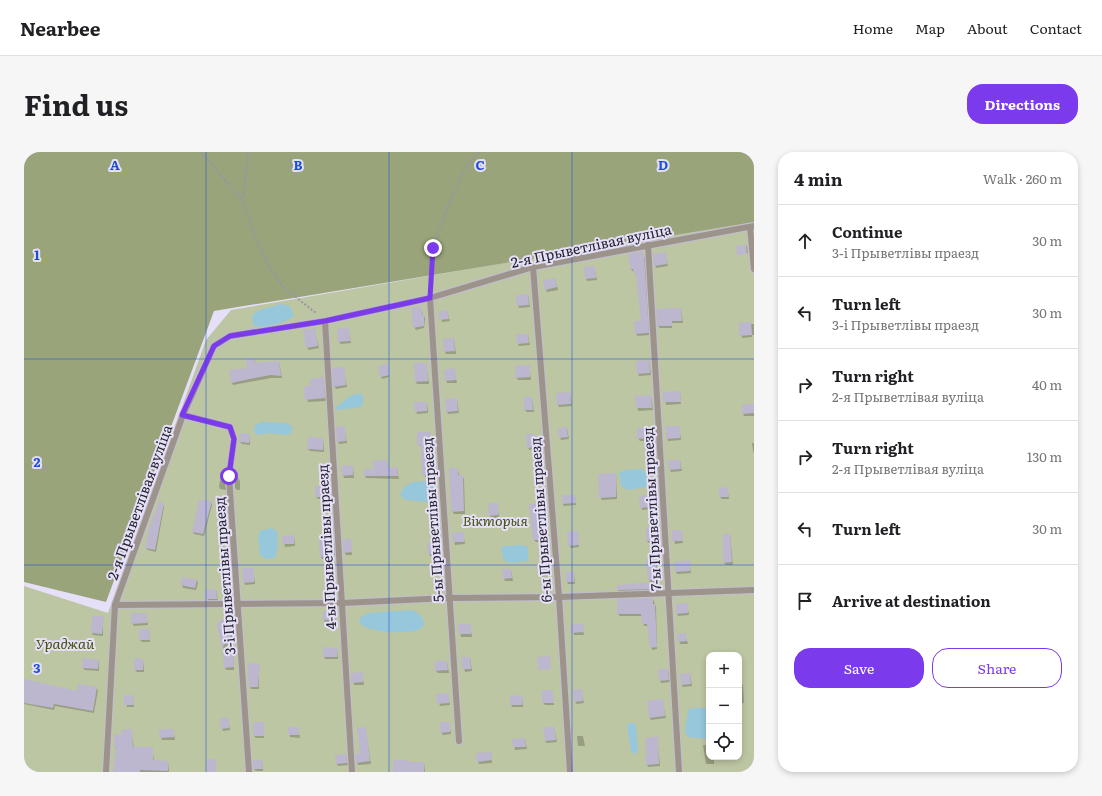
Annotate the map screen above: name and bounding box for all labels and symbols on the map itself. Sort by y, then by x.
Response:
text: A [110,155,120,174]
text: B [294,155,303,174]
text: C [475,155,485,174]
text: D [658,155,668,174]
street label: 2-я Прыветлівая вуліца [509,218,674,272]
route end [424,239,442,257]
text: 1 [34,245,40,264]
street label: 2-я Прыветлівая вуліца [102,421,177,582]
street label: 7-ы Прыветлівы праезд [637,427,665,591]
street label: 5-ы Прыветлівы праезд [416,437,448,603]
street label: 6-ы Прыветлівы праезд [524,437,556,603]
text: 2 [34,452,41,471]
street label: 4-ы Прыветлівы праезд [312,464,340,630]
route start [220,467,238,485]
street label: 3-і Прыветлівы праезд [208,496,240,656]
park label: Вікторыя [462,510,528,530]
park label: Ураджай [36,633,95,653]
text: 3 [33,658,41,677]

